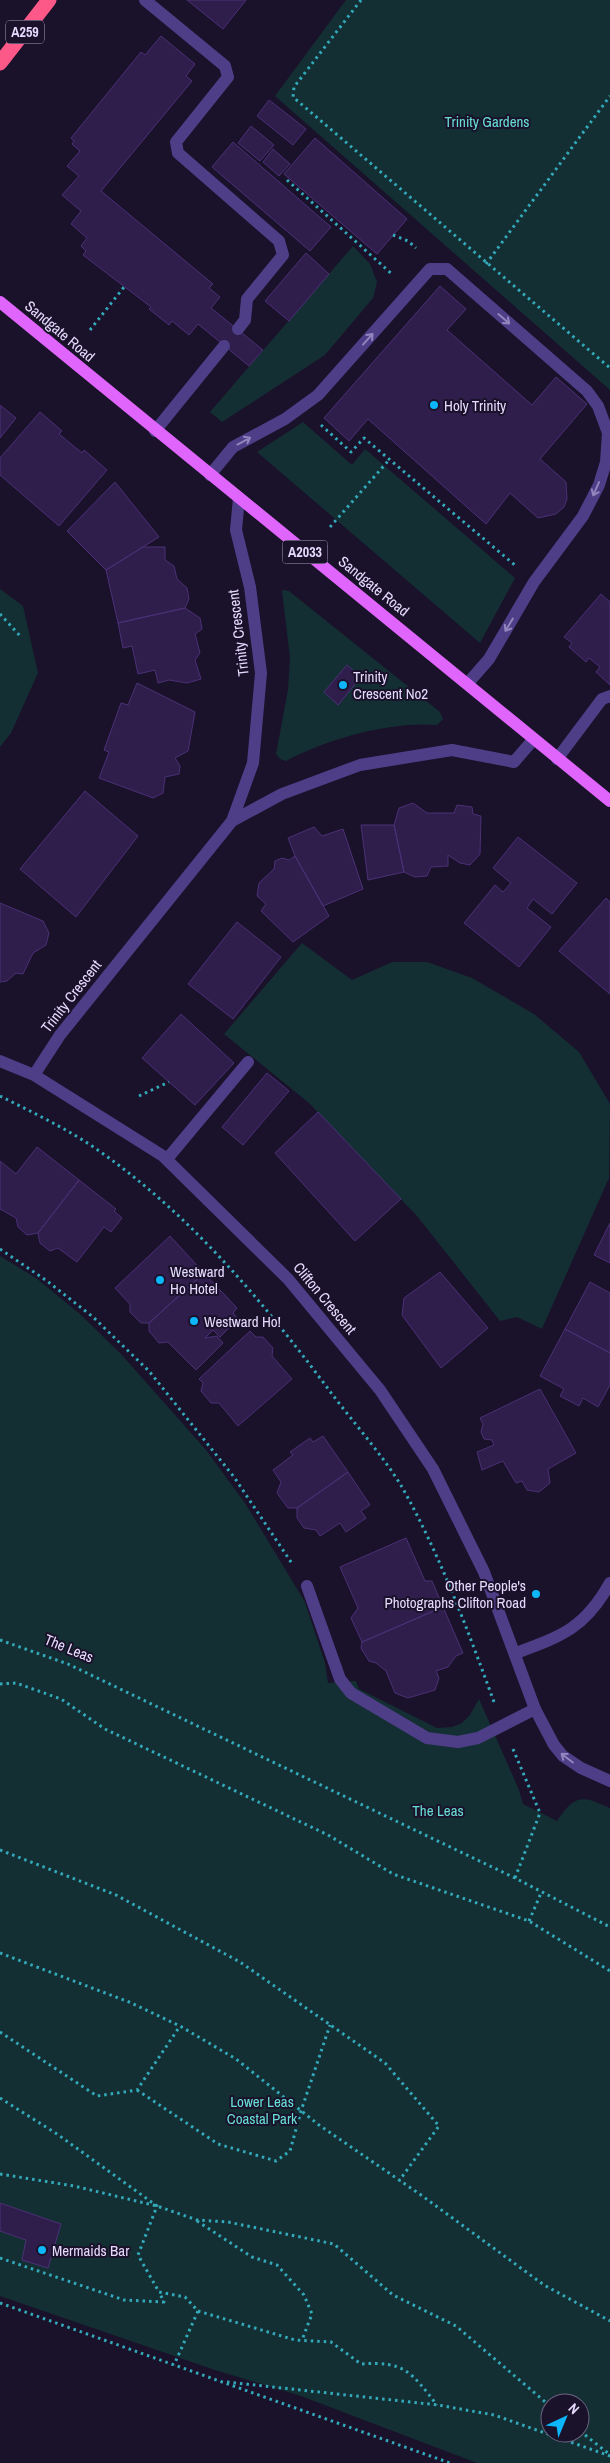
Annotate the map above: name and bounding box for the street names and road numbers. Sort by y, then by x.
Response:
road number: A259 [6,21,44,44]
street label: Sandgate Road [21,295,99,367]
road number: A2033 [282,540,328,564]
street label: Sandgate Road [334,551,414,621]
street label: Trinity Crescent [222,588,254,677]
street label: Trinity Crescent [36,955,106,1037]
street label: Clifton Crescent [289,1257,362,1339]
street label: The Leas [41,1629,97,1667]

